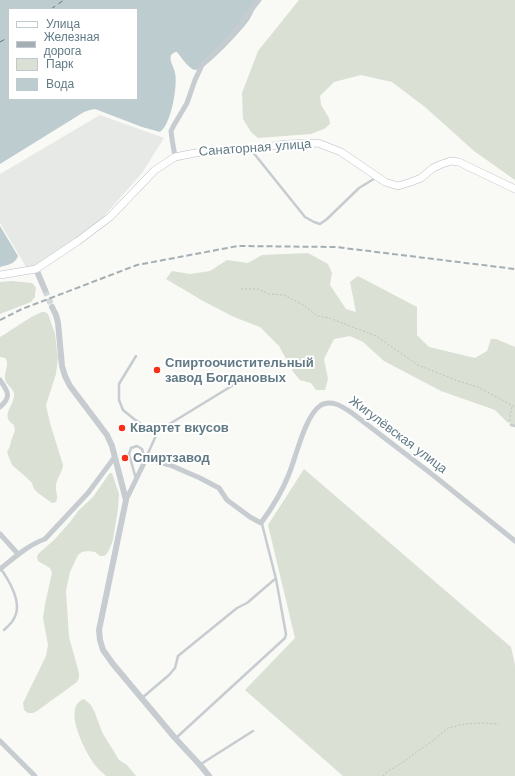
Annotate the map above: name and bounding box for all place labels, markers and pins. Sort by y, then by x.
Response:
place label: Спиртоочистительный завод Богдановых [165,355,314,386]
marker: Спиртоочистительный завод Богдановых [152,365,162,375]
place label: Квартет вкусов [130,420,229,436]
marker: Квартет вкусов [117,423,127,433]
place label: Спиртзавод [133,450,210,466]
marker: Спиртзавод [120,453,130,463]

